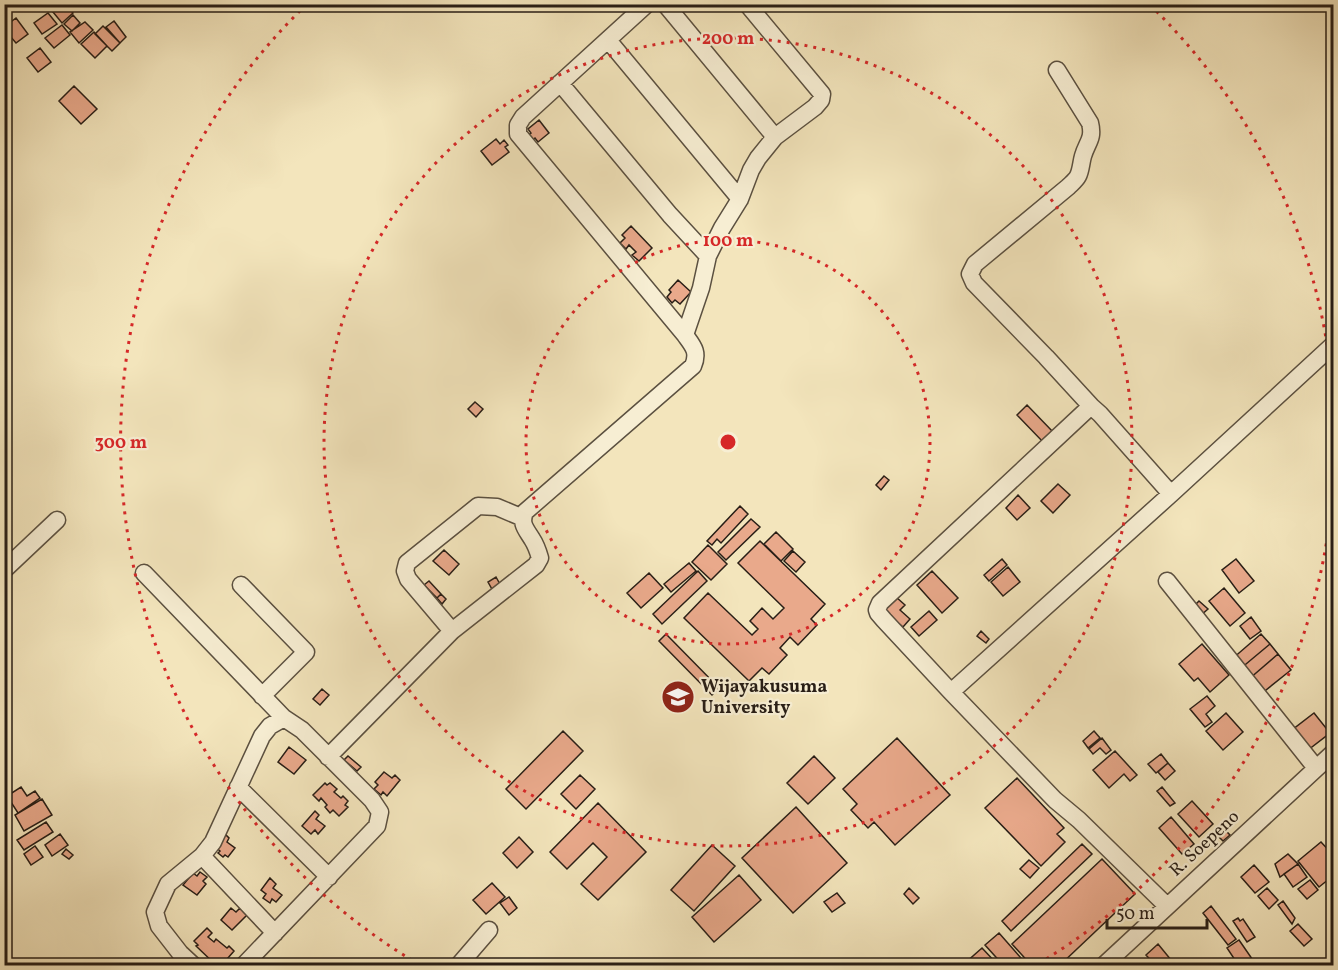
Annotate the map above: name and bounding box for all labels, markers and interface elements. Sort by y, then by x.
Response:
text: 200 m [702,27,754,52]
text: 100 m [703,229,753,254]
text: 300 m [95,431,147,456]
centre of rings [718,432,738,452]
place label: Wijayakusuma University [701,675,827,721]
school or university icon: Wijayakusuma University [660,679,696,715]
street label: R. Soepeno [1165,805,1245,883]
scale bar [1107,892,1208,930]
text: 50 m [1116,902,1155,927]

